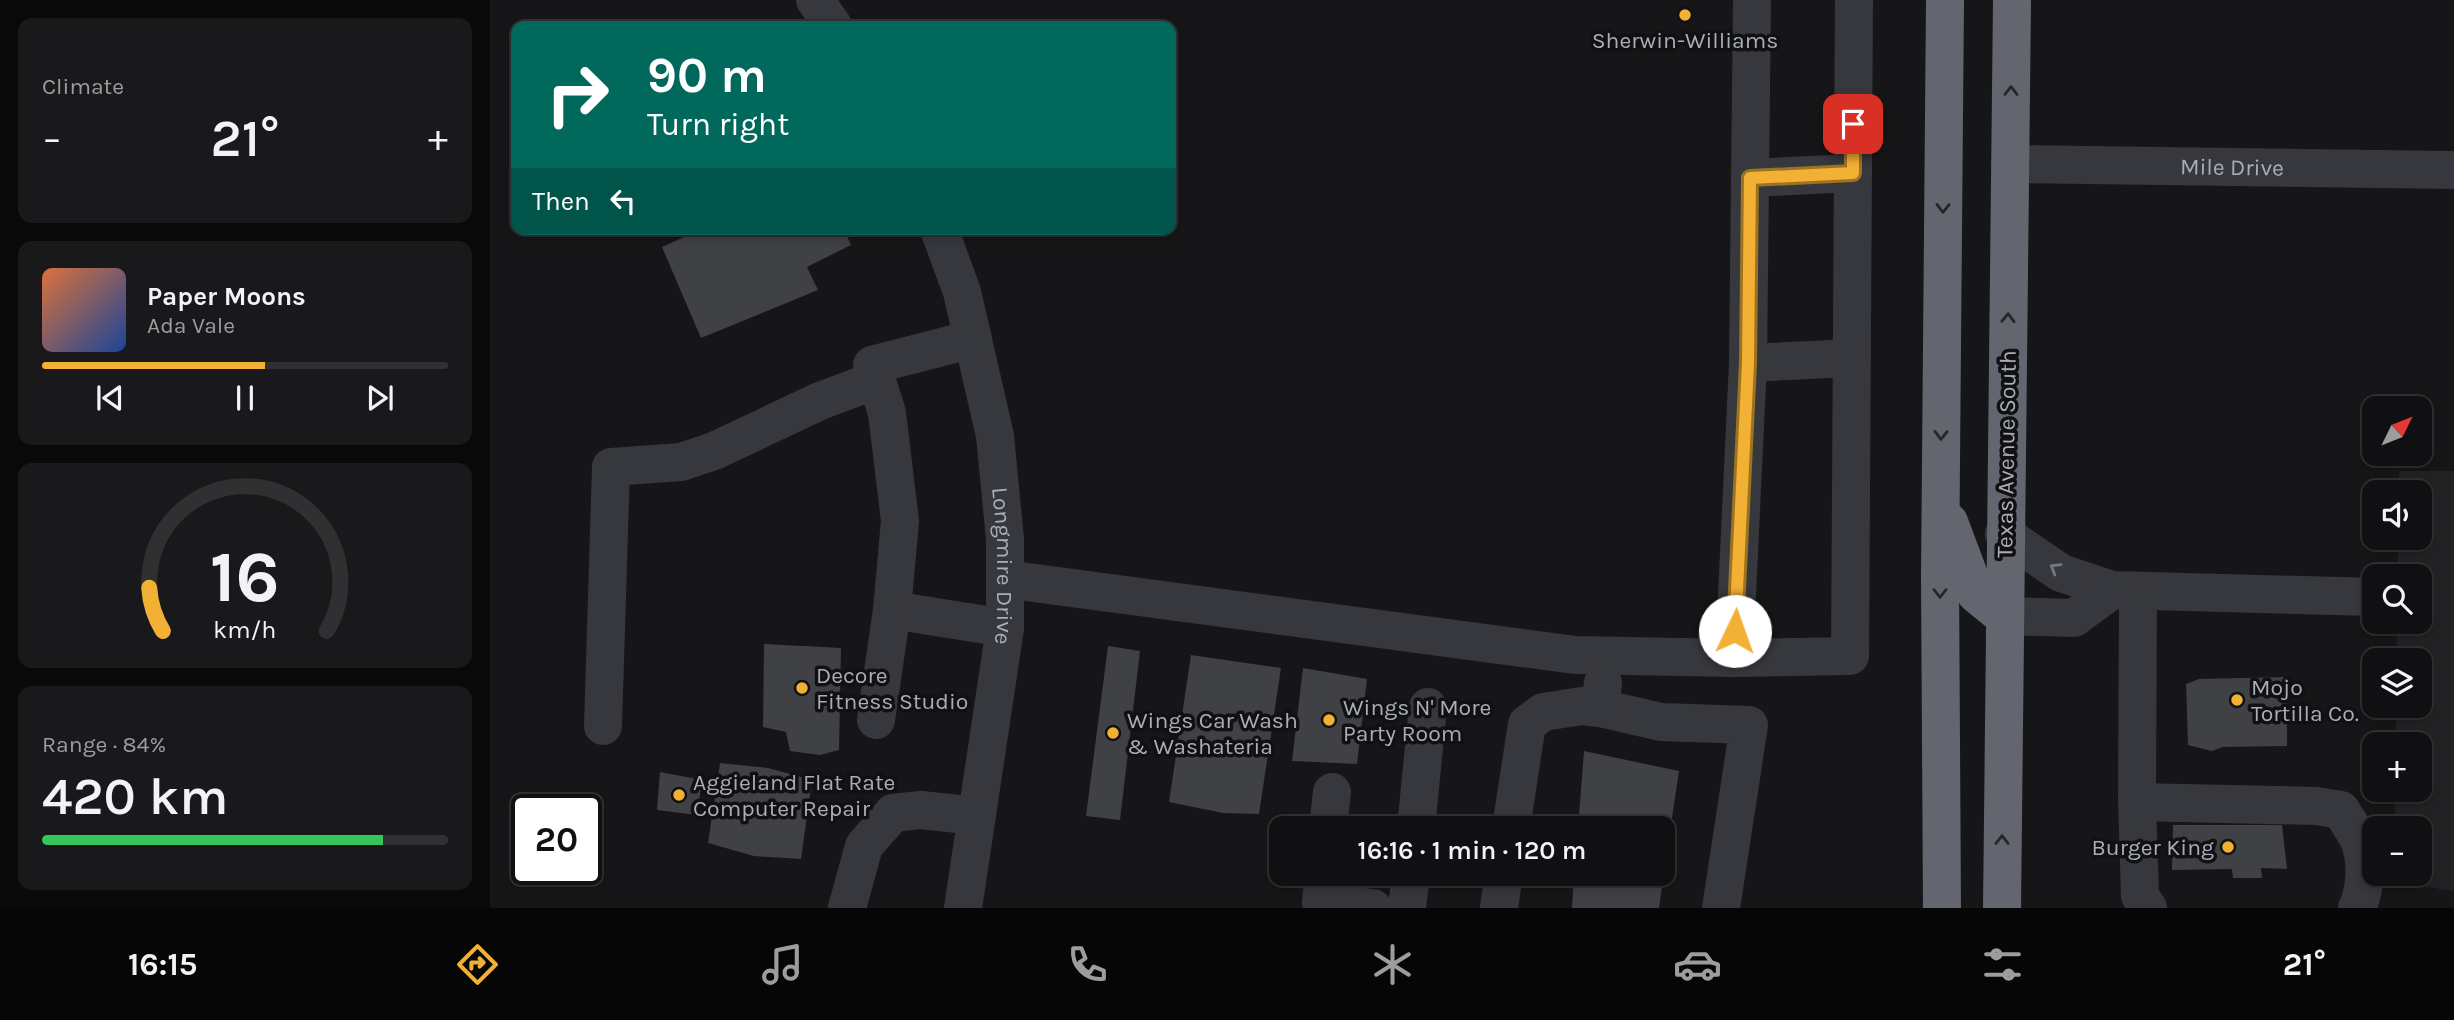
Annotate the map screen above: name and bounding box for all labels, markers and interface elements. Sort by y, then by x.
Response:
marker: Sherwin-Williams [1677,7,1693,23]
place label: Sherwin-Williams [1592,27,1778,54]
text: 90 m [647,47,767,104]
icon: right [532,49,623,140]
text: Climate [42,73,124,100]
one-way arrow [2003,85,2019,96]
pin [1823,94,1883,154]
icon: arrive [1834,105,1872,143]
text: Turn right [647,106,789,143]
text: 21° [211,108,279,169]
text: − [42,116,62,161]
text: + [428,116,448,161]
street label: Mile Drive [2180,153,2284,182]
icon: left [604,182,642,220]
text: Then [532,186,590,217]
one-way arrow [1935,203,1951,214]
text: Paper Moons [147,281,306,312]
text: Ada Vale [147,312,235,339]
one-way arrow [2000,313,2016,323]
street label: Texas Avenue South [1991,350,2022,558]
icon: previous [91,379,129,417]
icon: pause [226,379,264,417]
icon: next [361,379,399,417]
north arrow [2362,396,2432,466]
map controls [2362,396,2432,886]
one-way arrow [1933,431,1949,441]
button: sound [2362,480,2432,550]
street label: Longmire Drive [986,486,1018,646]
text: 16 [210,535,280,620]
one-way arrow [2050,563,2063,576]
button: search [2362,564,2432,634]
one-way arrow [1932,588,1948,599]
position arrow [1698,594,1772,668]
text: km/h [213,615,277,644]
button: layers [2362,648,2432,718]
place label: Decore Fitness Studio [816,662,968,715]
place label: Mojo Tortilla Co. [2251,674,2359,727]
marker: Decore Fitness Studio [794,680,810,696]
marker: Mojo Tortilla Co. [2229,692,2245,708]
place label: Wings N' More Party Room [1343,694,1491,747]
place label: Wings Car Wash & Washateria [1127,707,1298,760]
marker: Wings N' More Party Room [1321,712,1337,728]
marker: Wings Car Wash & Washateria [1105,725,1121,741]
text: Range · 84% [42,731,166,758]
button: + [2362,732,2432,802]
text: 420 km [42,766,228,827]
place label: Aggieland Flat Rate Computer Repair [693,769,895,822]
marker: Aggieland Flat Rate Computer Repair [671,787,687,803]
speed limit sign: 20 [511,794,602,885]
button: − [2362,816,2432,886]
one-way arrow [1994,834,2010,845]
place label: Burger King [2092,834,2214,861]
text: 16:16 · 1 min · 120 m [1358,835,1586,866]
marker: Burger King [2220,839,2236,855]
icon: directions [453,940,502,989]
icon: music [758,940,807,989]
icon: phone [1063,940,1112,989]
icon: climate [1368,940,1417,989]
icon: car [1673,940,1722,989]
icon: filters [1978,940,2027,989]
text: 16:15 [128,946,197,983]
text: 21° [2283,946,2326,983]

